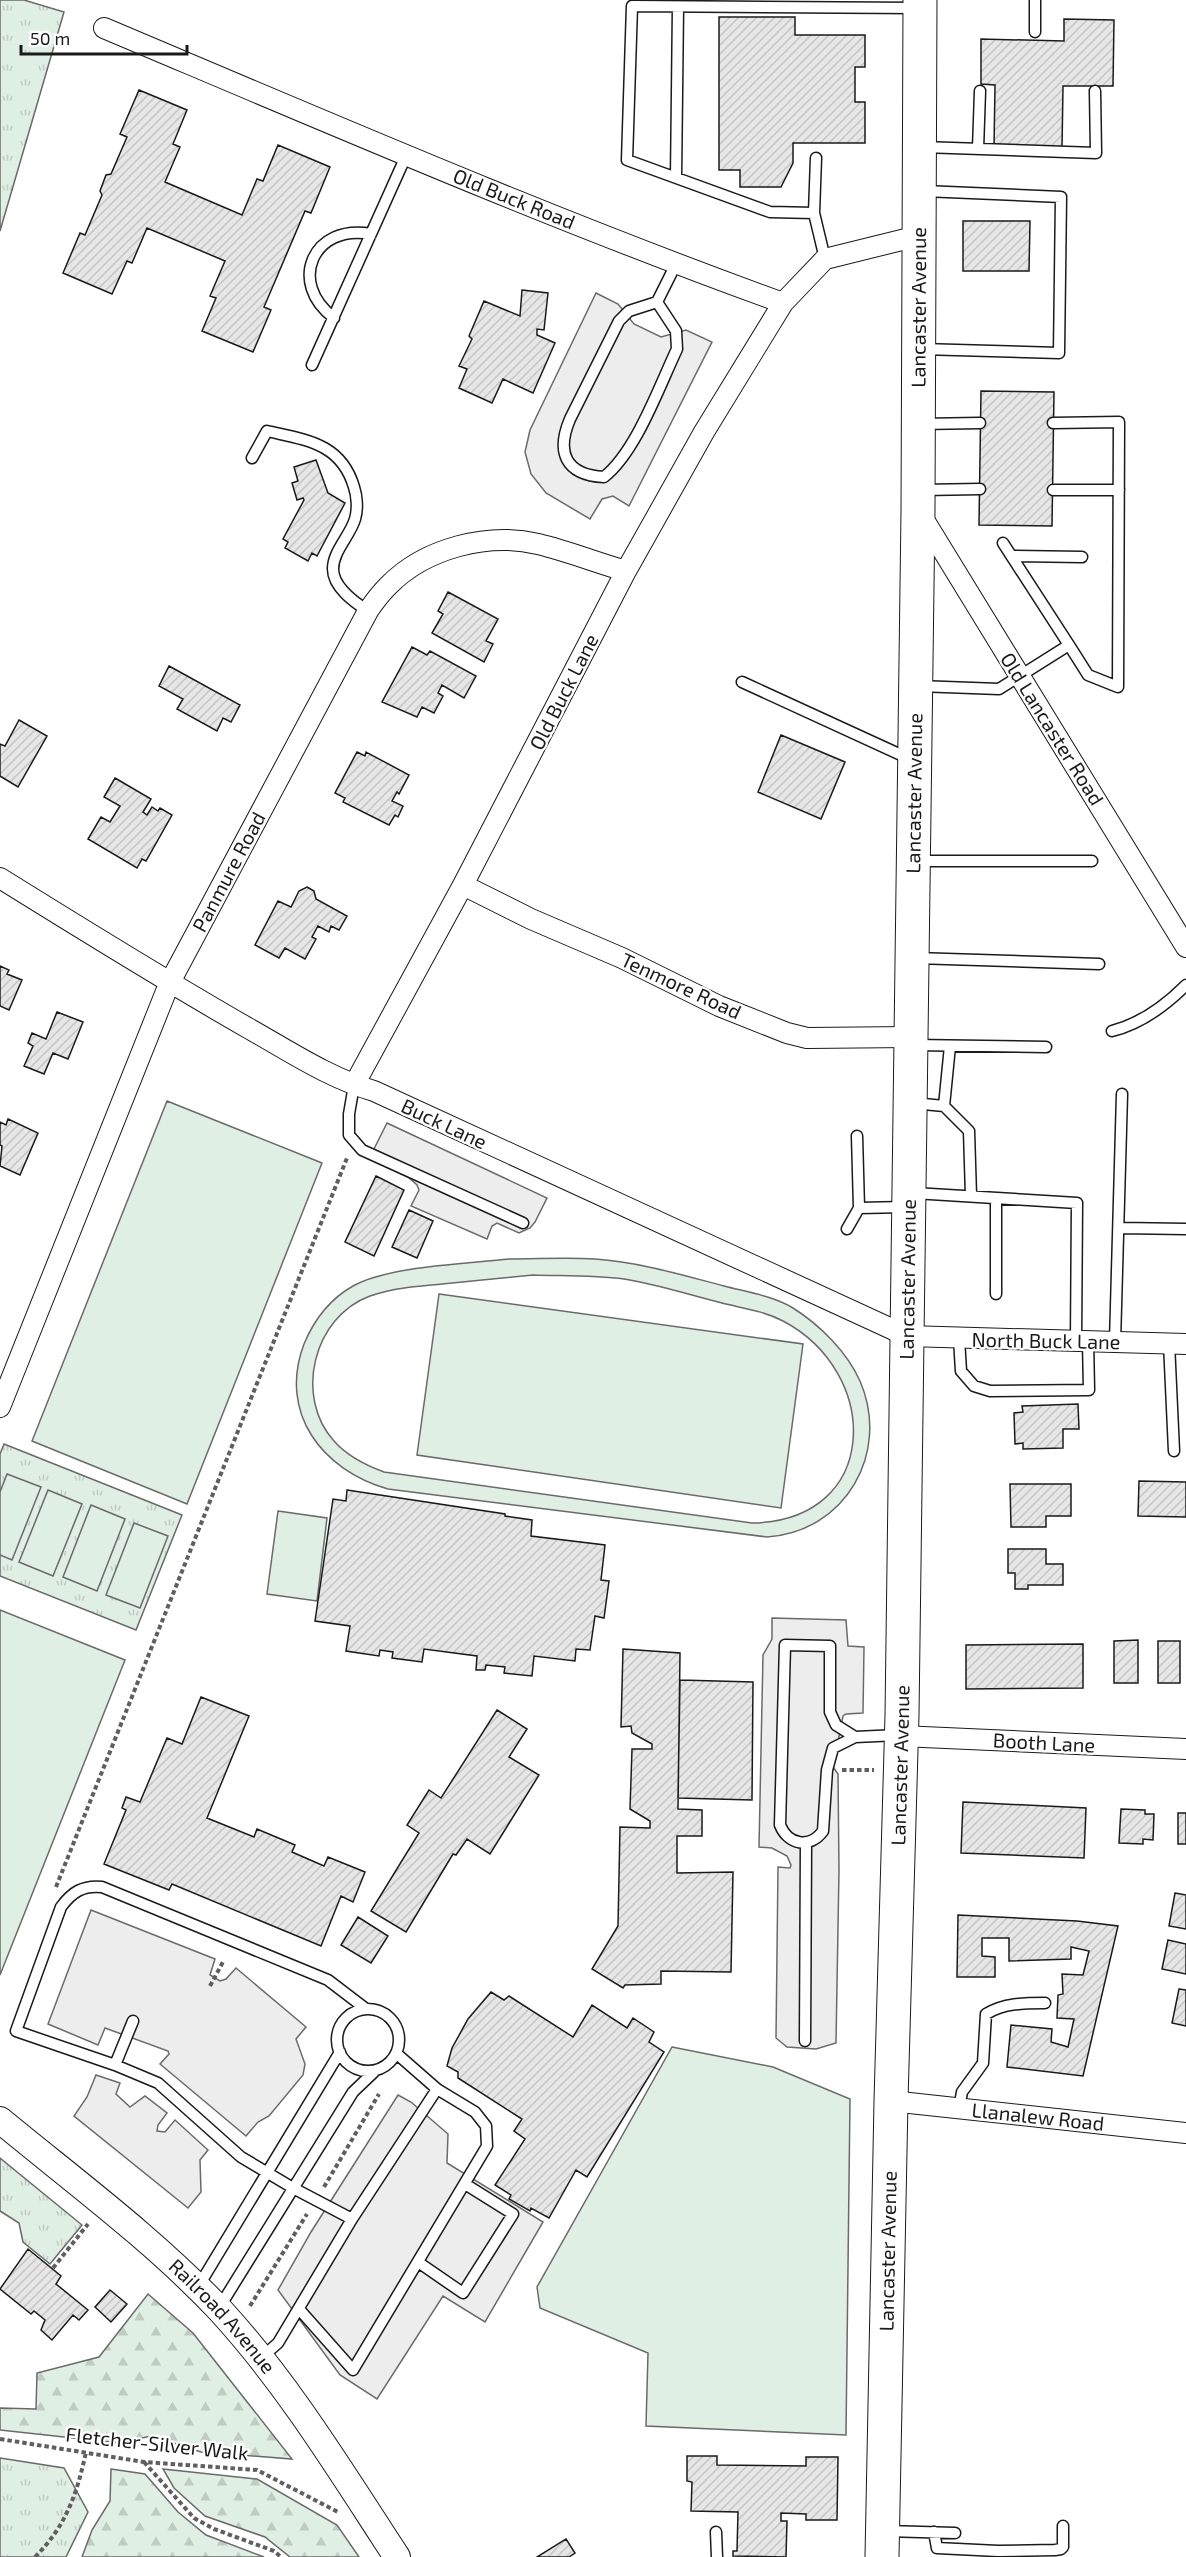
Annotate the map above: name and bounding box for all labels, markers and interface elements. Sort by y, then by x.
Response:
scale bar [21,18,188,56]
text: 50 m [30,27,70,49]
street label: Old Buck Road [450,163,579,233]
street label: Lancaster Avenue [905,227,930,388]
street label: Old Buck Lane [524,630,603,754]
street label: Old Lancaster Road [996,648,1110,809]
street label: Lancaster Avenue [900,713,926,874]
street label: Panmure Road [186,808,270,936]
street label: Tenmore Road [618,947,745,1023]
street label: Buck Lane [398,1093,491,1153]
street label: Lancaster Avenue [894,1199,920,1360]
street label: North Buck Lane [971,1327,1121,1353]
street label: Lancaster Avenue [885,1685,913,1846]
street label: Booth Lane [992,1727,1096,1757]
street label: Llanalew Road [971,2097,1106,2135]
street label: Lancaster Avenue [873,2170,901,2332]
street label: Railroad Avenue [164,2253,281,2378]
street label: Fletcher-Silver Walk [65,2421,250,2465]

